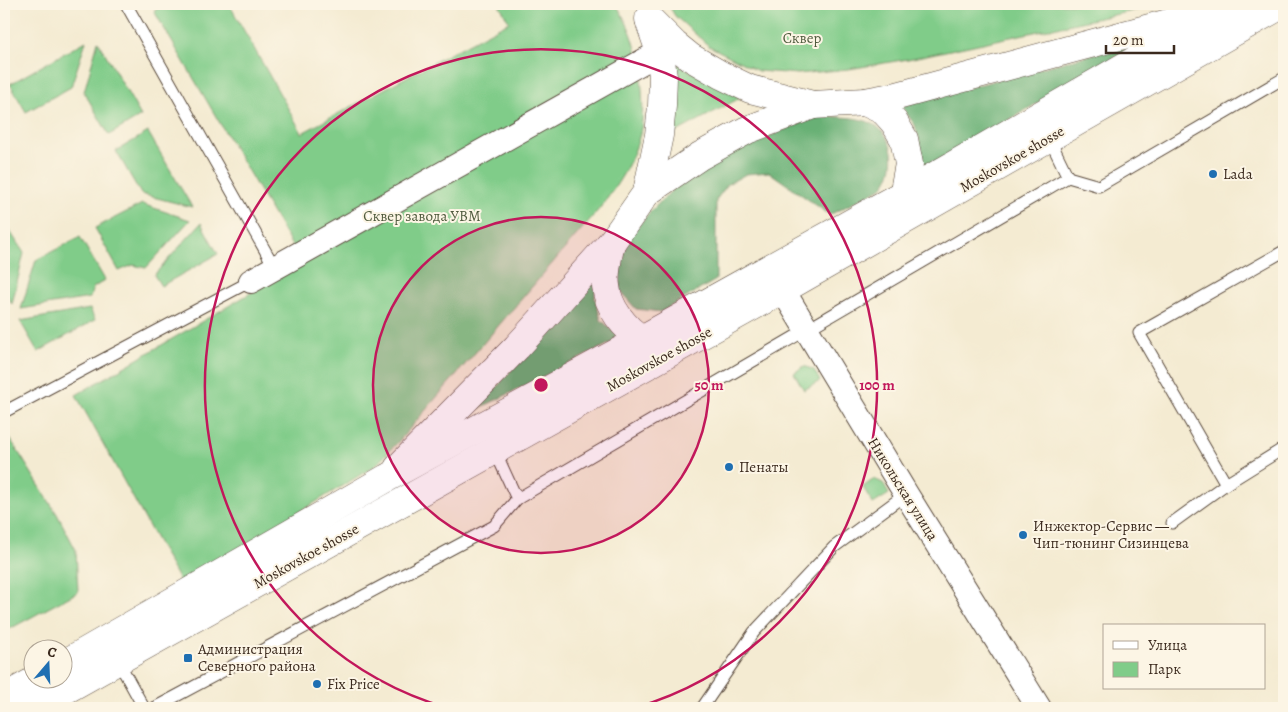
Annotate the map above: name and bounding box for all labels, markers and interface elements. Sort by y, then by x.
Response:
scale bar [1106,22,1173,54]
park label: Сквер [783,28,821,48]
text: 20 m [1113,30,1144,50]
street label: Moskovskoe shosse [956,121,1068,197]
place label: Lada [1223,164,1253,184]
marker: Lada [1207,168,1219,180]
park label: Сквер завода УВМ [363,206,481,226]
street label: Moskovskoe shosse [603,322,716,396]
text: 50 m [694,375,724,395]
text: 100 m [859,375,895,395]
centre of rings [532,376,550,394]
street label: Никольская улица [863,433,943,545]
place label: Пенаты [739,457,789,477]
marker: Пенаты [723,461,735,473]
place label: Инжектор-Сервис — Чип-тюнинг Сизинцева [1033,516,1189,553]
street label: Moskovskoe shosse [250,519,363,593]
marker: Инжектор-Сервис — Чип-тюнинг Сизинцева [1017,529,1029,541]
legend [1103,624,1266,690]
text: Улица [1148,635,1187,655]
place label: Администрация Северного района [197,639,316,676]
north arrow [22,640,72,690]
text: С [45,642,60,663]
marker: Администрация Северного района [182,652,194,664]
text: Парк [1148,659,1181,679]
place label: Fix Price [327,674,380,694]
marker: Fix Price [311,678,323,690]

